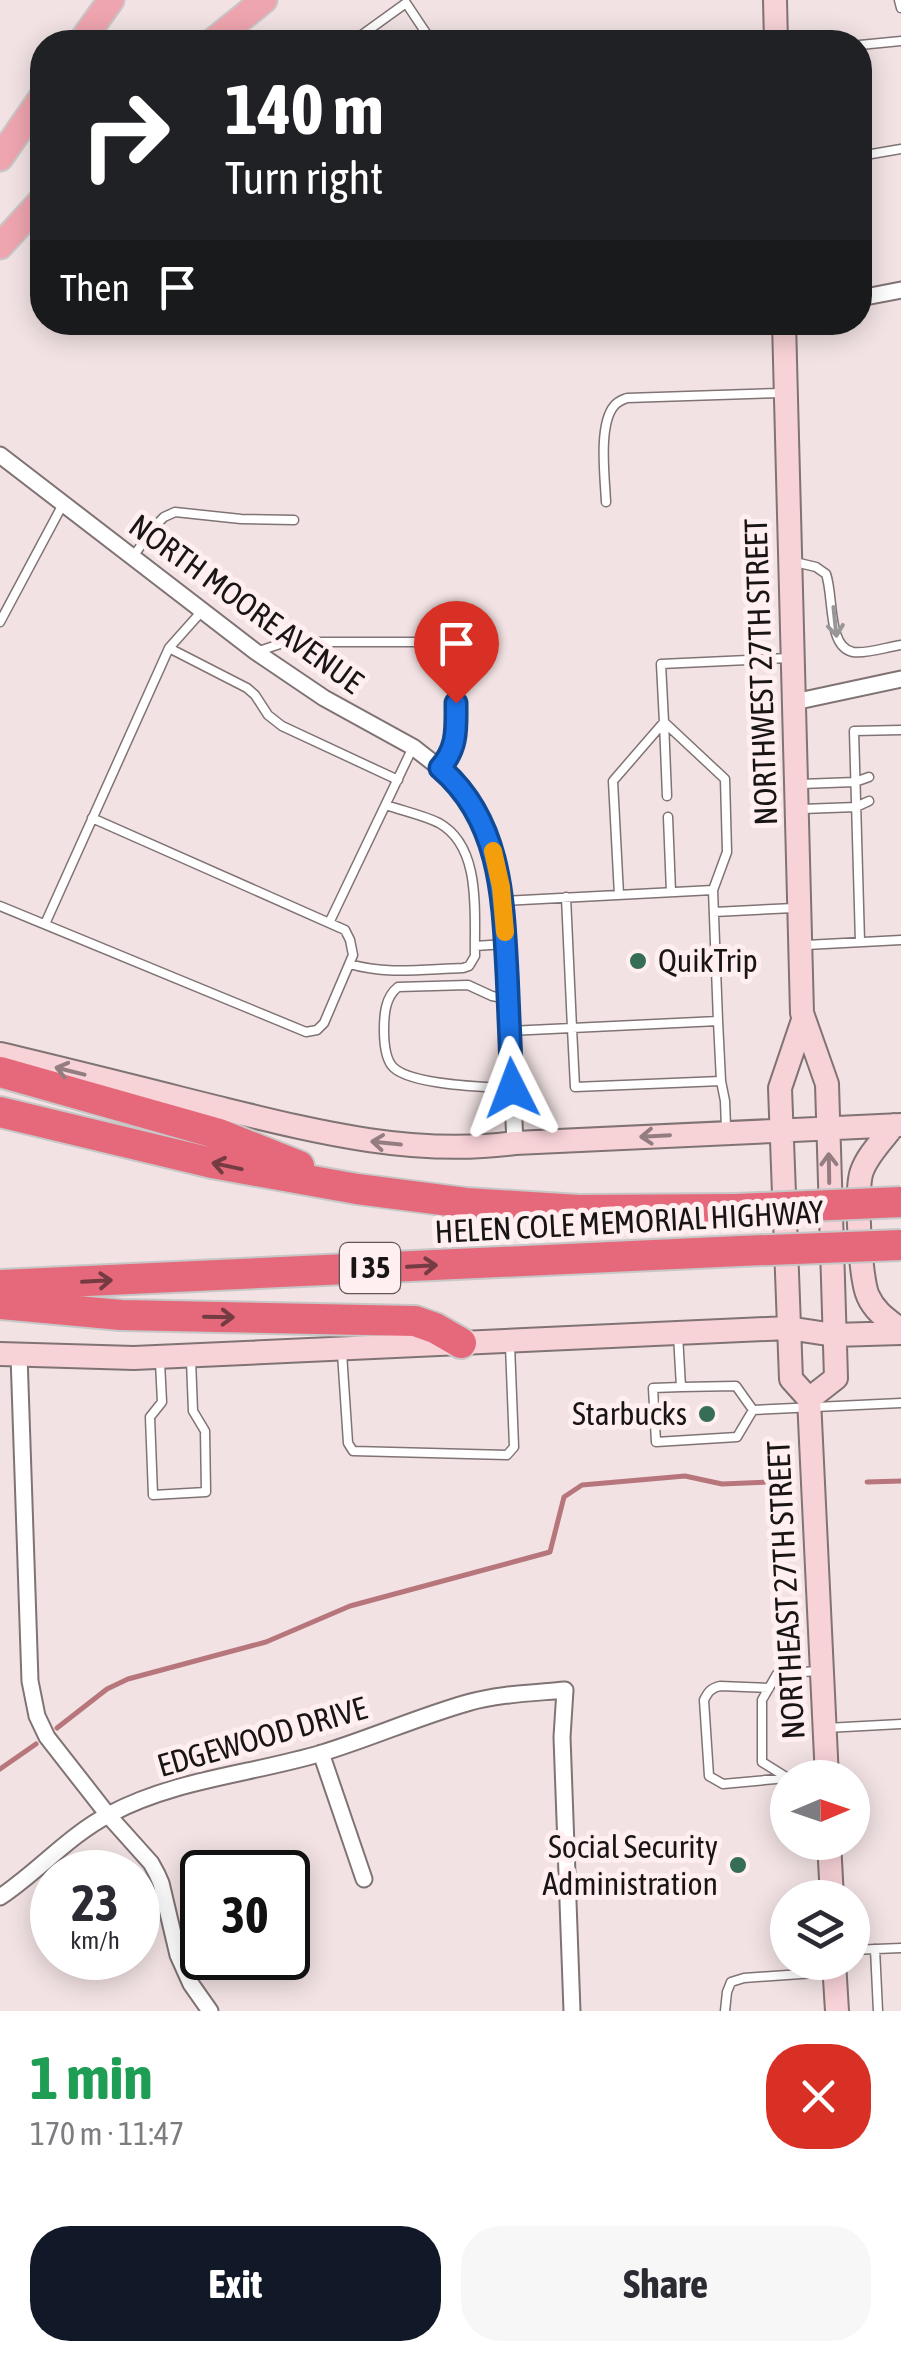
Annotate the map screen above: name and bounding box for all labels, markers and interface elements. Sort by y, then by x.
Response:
text: 140 m [225,69,384,149]
icon: right [60,70,190,200]
text: Turn right [225,152,383,204]
icon: arrive [150,260,205,315]
text: Then [60,266,130,309]
street label: NORTH MOORE AVENUE [122,507,370,701]
street label: NORTHWEST 27TH STREET [737,518,784,826]
pin [414,601,499,704]
one-way arrow [826,605,845,637]
icon: arrive [429,616,484,671]
place label: QuikTrip [658,942,758,979]
marker: QuikTrip [627,950,649,972]
position arrow [460,1036,564,1140]
one-way arrow [55,1061,87,1079]
one-way arrow [639,1127,671,1146]
one-way arrow [371,1133,403,1152]
one-way arrow [820,1152,839,1184]
one-way arrow [211,1155,243,1174]
street label: HELEN COLE MEMORIAL HIGHWAY [434,1193,825,1250]
road number: I 35 [340,1243,400,1293]
one-way arrow [406,1256,438,1275]
one-way arrow [81,1271,113,1290]
one-way arrow [202,1307,234,1326]
place label: Starbucks [572,1395,687,1432]
marker: Starbucks [696,1403,718,1425]
street label: NORTHEAST 27TH STREET [759,1440,812,1740]
street label: EDGEWOOD DRIVE [153,1689,371,1784]
north arrow [770,1760,870,1860]
map controls [770,1760,870,1980]
place label: Social Security Administration [543,1828,718,1902]
speed limit sign: 30 [180,1850,310,1980]
marker: Social Security Administration [727,1854,749,1876]
text: 23 [71,1874,118,1932]
button: layers [770,1880,870,1980]
text: km/h [70,1926,120,1954]
text: 1 min [30,2043,153,2112]
button: close [766,2044,871,2149]
text: 170 m · 11:47 [30,2115,184,2152]
button: Exit [30,2226,441,2341]
button: Share [461,2226,871,2341]

